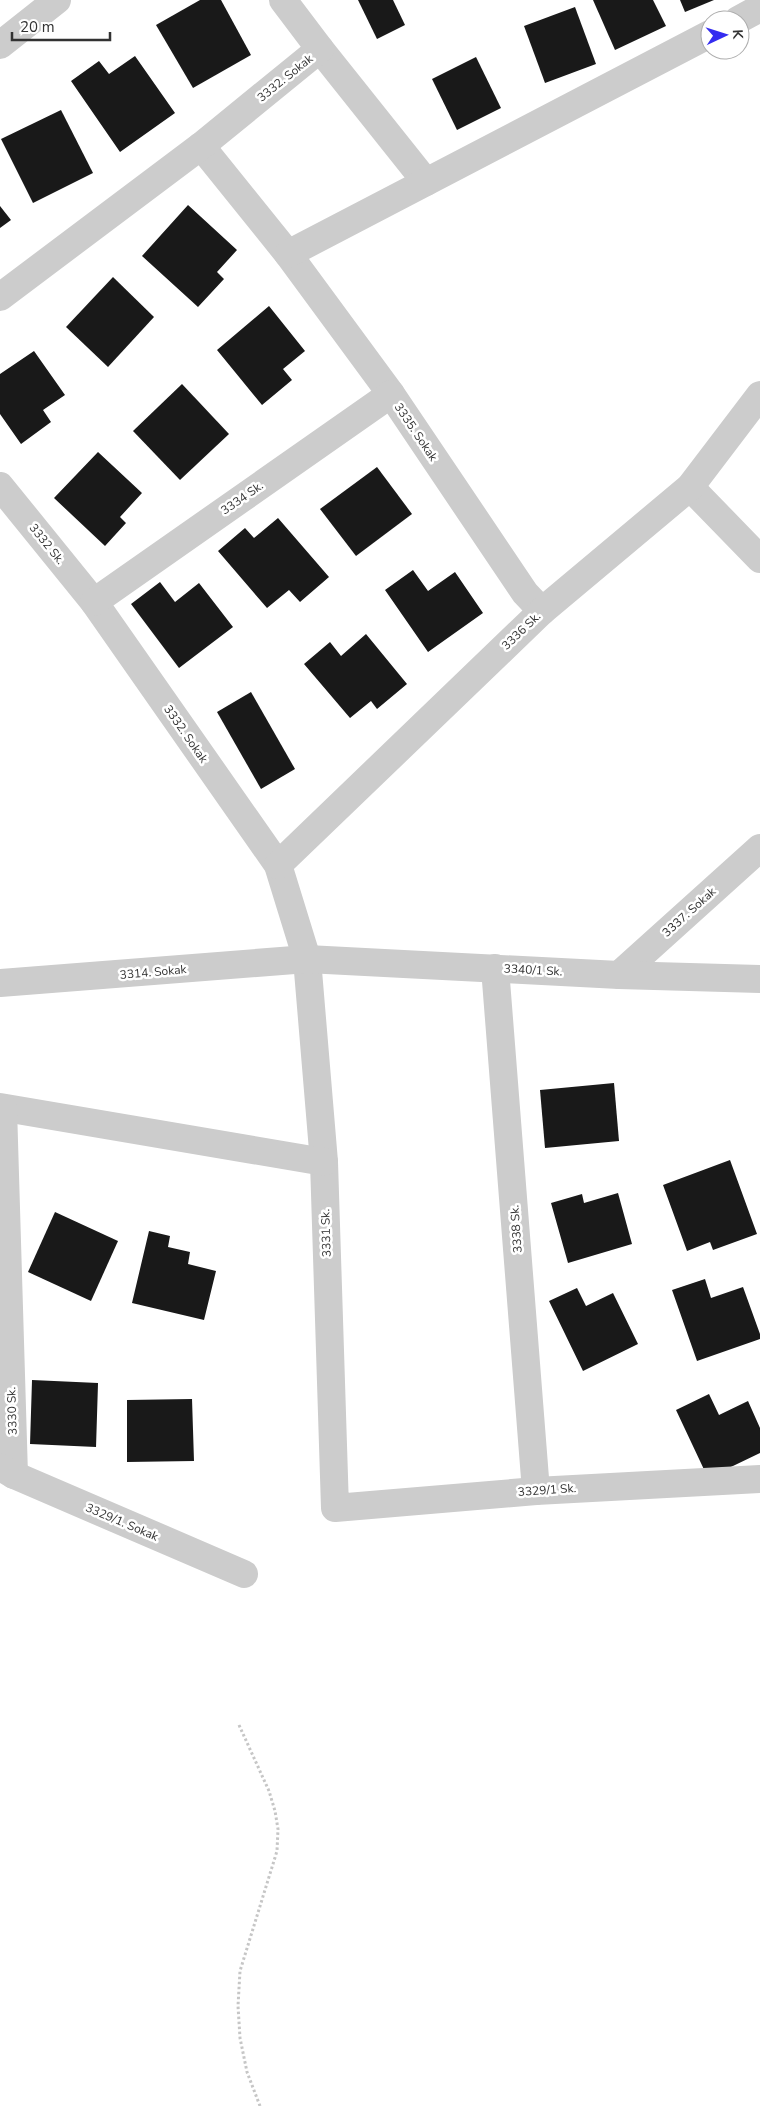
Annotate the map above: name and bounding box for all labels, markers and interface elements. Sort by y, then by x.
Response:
scale bar [12,10,110,42]
north arrow [700,10,750,60]
text: 20 m [20,17,55,37]
text: K [728,29,747,40]
street label: 3332. Sokak [254,50,317,105]
street label: 3335. Sokak [391,400,442,465]
street label: 3334 Sk. [218,478,266,518]
street label: 3332 Sk. [26,520,68,568]
street label: 3336 Sk. [498,609,544,653]
street label: 3332. Sokak [160,702,212,767]
street label: 3337. Sokak [659,883,720,940]
street label: 3340/1 Sk. [503,960,563,980]
street label: 3314. Sokak [119,961,188,983]
street label: 3338 Sk. [506,1204,526,1254]
street label: 3331 Sk. [317,1209,335,1257]
street label: 3330 Sk. [3,1387,21,1435]
street label: 3329/1 Sk. [517,1480,577,1500]
street label: 3329/1. Sokak [83,1499,162,1545]

